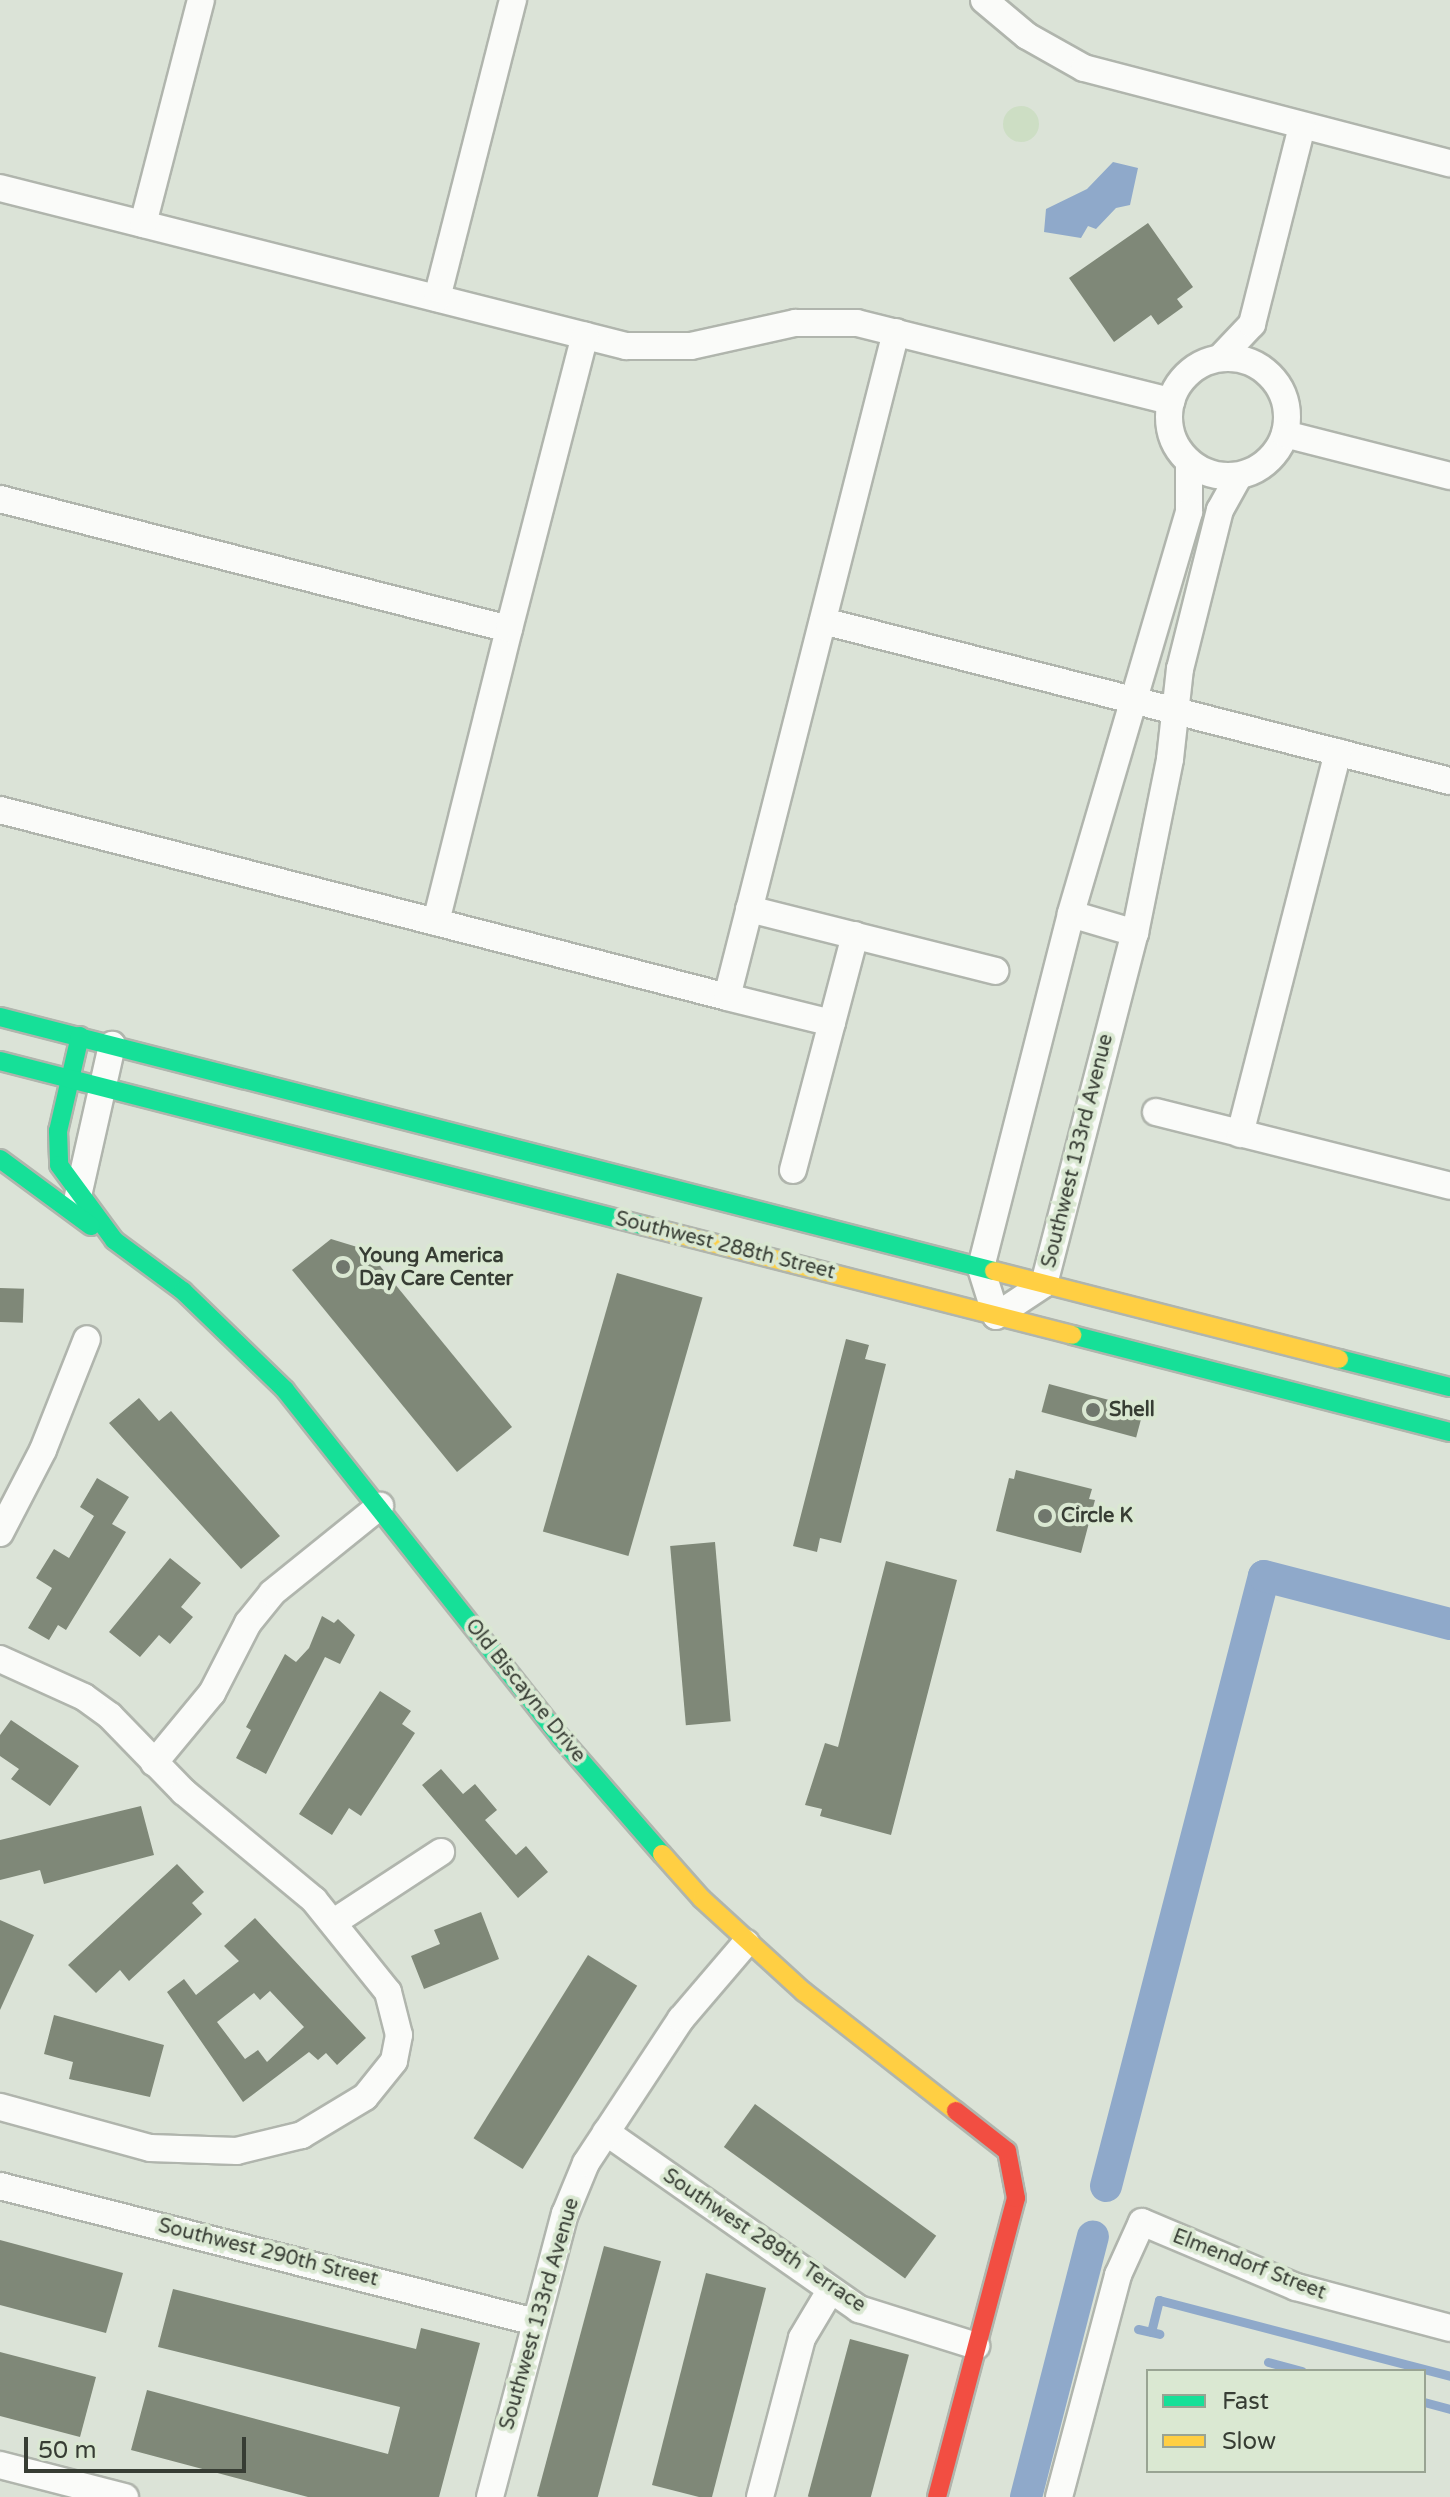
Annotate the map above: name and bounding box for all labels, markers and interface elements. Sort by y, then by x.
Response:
street label: Southwest 133rd Avenue [1037,1032,1119,1270]
street label: Southwest 288th Street [613,1207,837,1285]
place label: Young America Day Care Center [359,1244,513,1291]
marker: Young America Day Care Center [334,1258,352,1276]
place label: Shell [1109,1398,1155,1422]
marker: Shell [1084,1401,1102,1419]
place label: Circle K [1061,1504,1133,1528]
marker: Circle K [1036,1507,1054,1525]
street label: Old Biscayne Drive [460,1614,590,1768]
street label: Southwest 289th Terrace [658,2164,870,2318]
street label: Southwest 133rd Avenue [495,2195,585,2433]
street label: Southwest 290th Street [156,2214,380,2292]
street label: Elmendorf Street [1169,2225,1329,2305]
legend [1146,2369,1426,2473]
text: Fast [1222,2387,1269,2416]
scale bar [28,2421,250,2471]
text: Slow [1222,2427,1276,2456]
text: 50 m [38,2436,96,2465]

